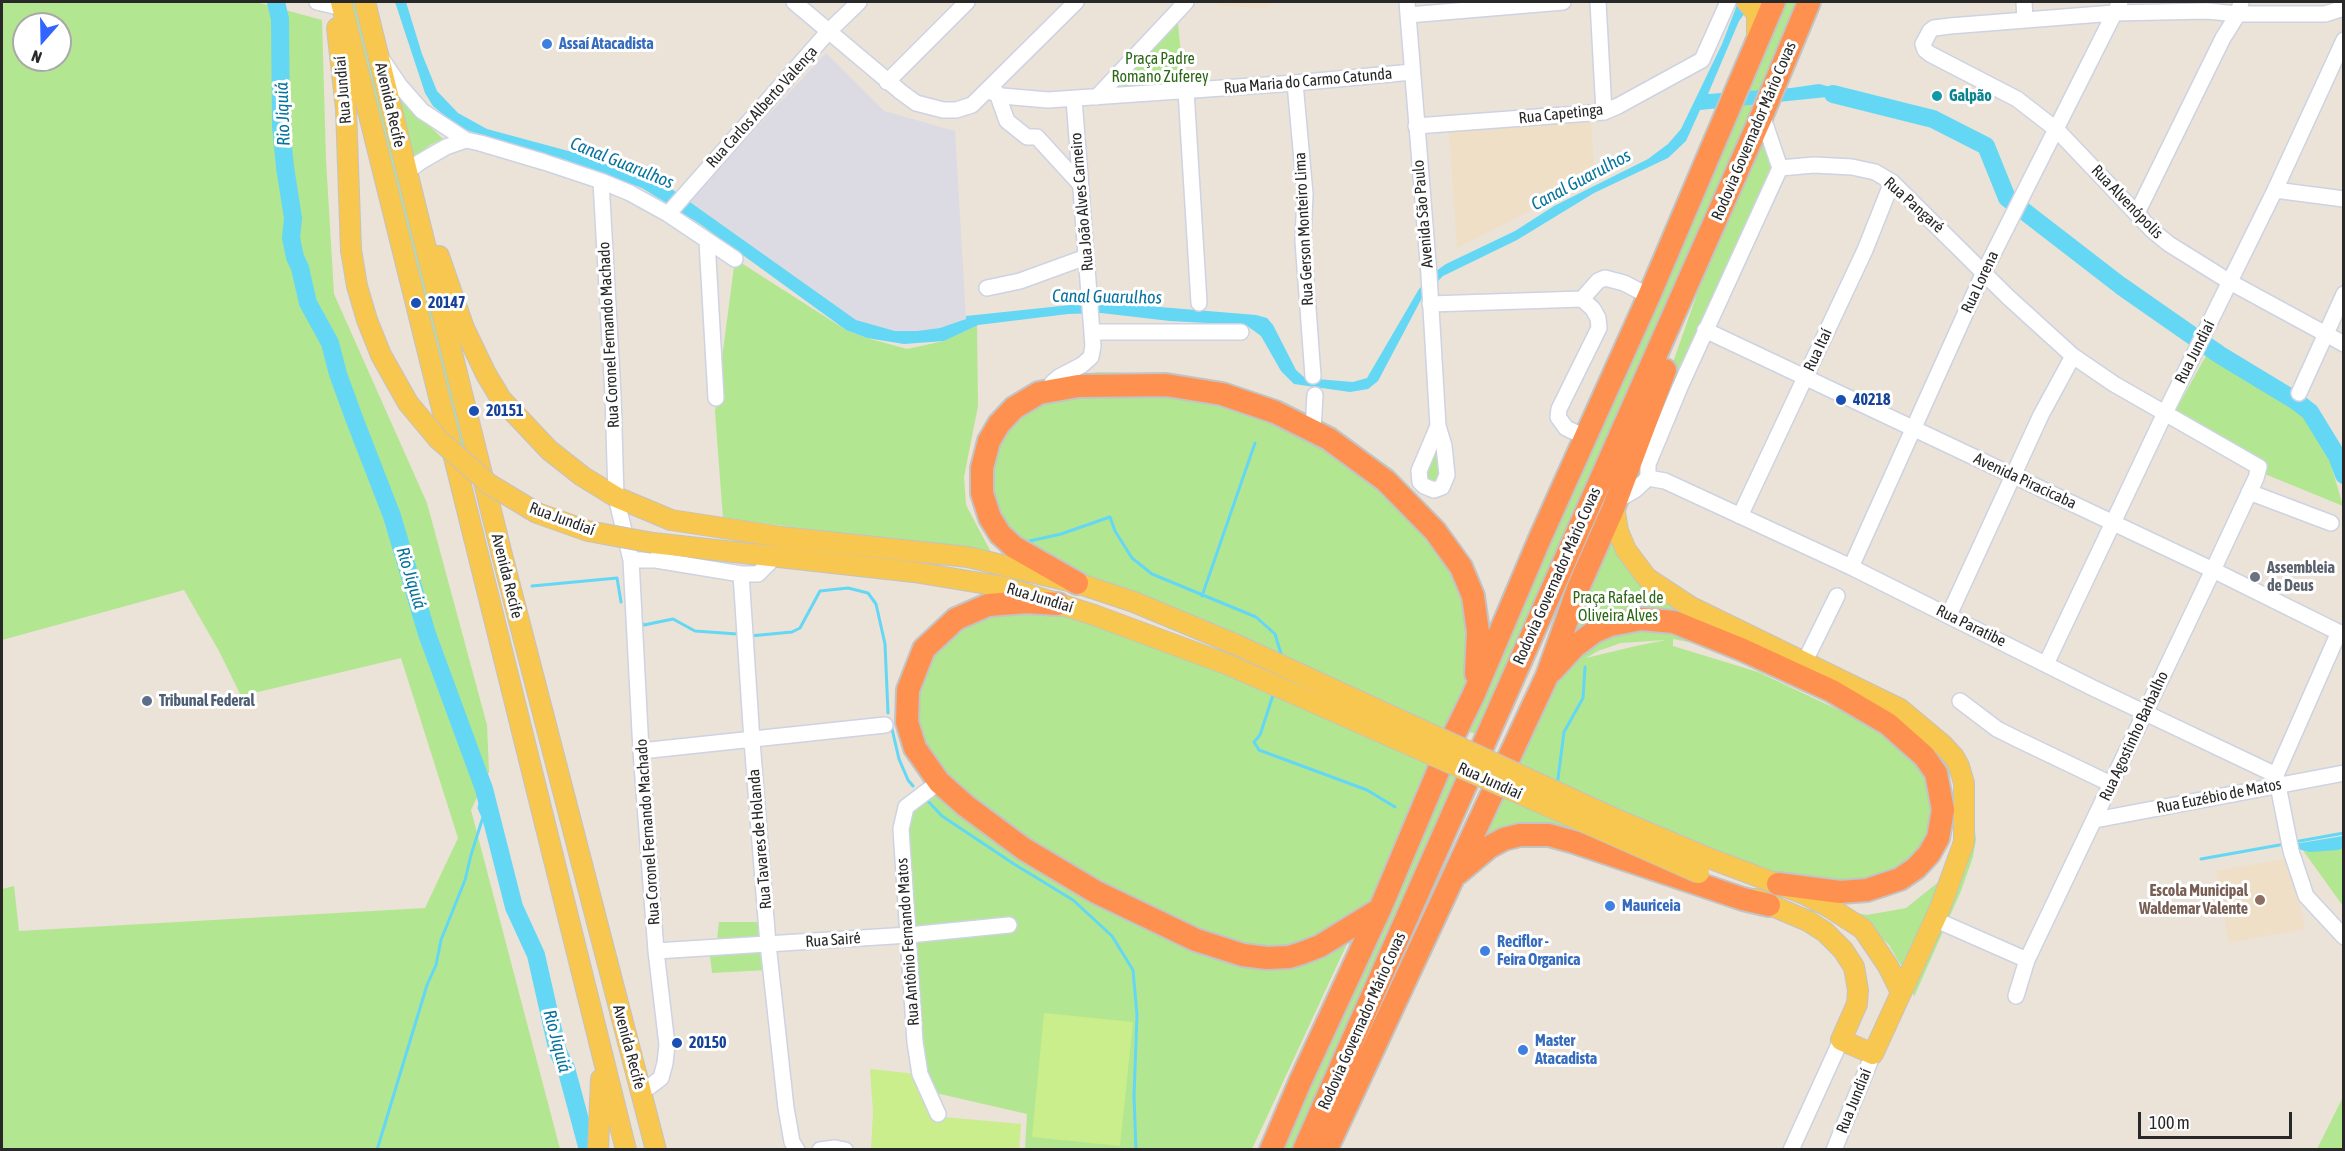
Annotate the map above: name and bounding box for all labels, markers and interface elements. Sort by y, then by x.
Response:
north arrow [12,12,72,72]
place label: Assaí Atacadista [559,34,654,54]
marker: Assaí Atacadista [540,37,554,51]
street label: Rodovia Governador Mário Covas [1708,39,1800,223]
street label: Rua Carlos Alberto Valença [702,42,822,172]
text: N [29,47,44,67]
park label: Praça Padre Romano Zuferey [1112,49,1208,87]
street label: Rua Jundiaí [330,55,356,125]
street label: Avenida Recife [371,61,409,149]
street label: Rua Maria do Carmo Catunda [1223,64,1393,98]
water label: Rio Jiquiá [271,82,295,146]
place label: Galpão [1949,86,1992,106]
marker: Galpão [1930,89,1944,103]
street label: Rua Capetinga [1518,100,1604,128]
water label: Canal Guarulhos [567,132,677,194]
street label: Rua João Alves Carneiro [1066,132,1098,272]
water label: Canal Guarulhos [1527,145,1635,215]
street label: Rua Gerson Monteiro Lima [1290,152,1318,306]
street label: Avenida São Paulo [1409,159,1437,269]
street label: Rua Alvenópolis [2087,161,2167,243]
street label: Rua Pangaré [1880,173,1948,237]
street label: Rua Coronel Fernando Machado [595,241,623,429]
street label: Rua Lorena [1957,248,2003,316]
water label: Canal Guarulhos [1052,285,1162,309]
place label: 20147 [428,293,466,313]
marker: 20147 [409,296,423,310]
street label: Rua Jundiaí [2171,317,2219,387]
street label: Rua Itaí [1800,325,1836,375]
place label: 40218 [1853,390,1891,410]
marker: 40218 [1834,393,1848,407]
place label: 20151 [486,401,524,421]
marker: 20151 [467,404,481,418]
street label: Avenida Piracicaba [1971,449,2079,513]
street label: Rodovia Governador Mário Covas [1509,484,1605,668]
street label: Rua Jundiaí [527,498,597,540]
street label: Avenida Recife [487,532,527,620]
water label: Rio Jiquiá [391,544,431,612]
place label: Assembleia de Deus [2267,558,2335,596]
marker: Assembleia de Deus [2248,570,2262,584]
street label: Rua Jundiaí [1005,579,1075,617]
park label: Praça Rafael de Oliveira Alves [1572,588,1664,626]
street label: Rua Paratibe [1933,601,2009,651]
street label: Rua Agostinho Barbalho [2096,668,2172,804]
place label: Tribunal Federal [159,691,255,711]
marker: Tribunal Federal [140,694,154,708]
street label: Rua Coronel Fernando Machado [632,738,664,926]
street label: Rua Jundiaí [1455,758,1525,804]
street label: Rua Tavares de Holanda [744,768,776,910]
street label: Rua Euzébio de Matos [2155,775,2283,817]
street label: Rua Antônio Fernando Matos [893,857,923,1027]
place label: Escola Municipal Waldemar Valente [2139,881,2248,919]
marker: Escola Municipal Waldemar Valente [2253,893,2267,907]
place label: Mauriceia [1622,896,1681,916]
marker: Mauriceia [1603,899,1617,913]
street label: Rua Sairé [805,928,861,952]
street label: Rodovia Governador Mário Covas [1314,929,1410,1113]
place label: Reciflor - Feira Organica [1497,932,1580,970]
marker: Reciflor - Feira Organica [1478,944,1492,958]
street label: Avenida Recife [609,1003,649,1091]
water label: Rio Jiquiá [538,1007,576,1075]
place label: Master Atacadista [1535,1031,1597,1069]
place label: 20150 [689,1033,727,1053]
marker: 20150 [670,1036,684,1050]
marker: Master Atacadista [1516,1043,1530,1057]
street label: Rua Jundiaí [1832,1066,1876,1136]
scale bar [2141,1100,2296,1138]
text: 100 m [2149,1112,2190,1133]

